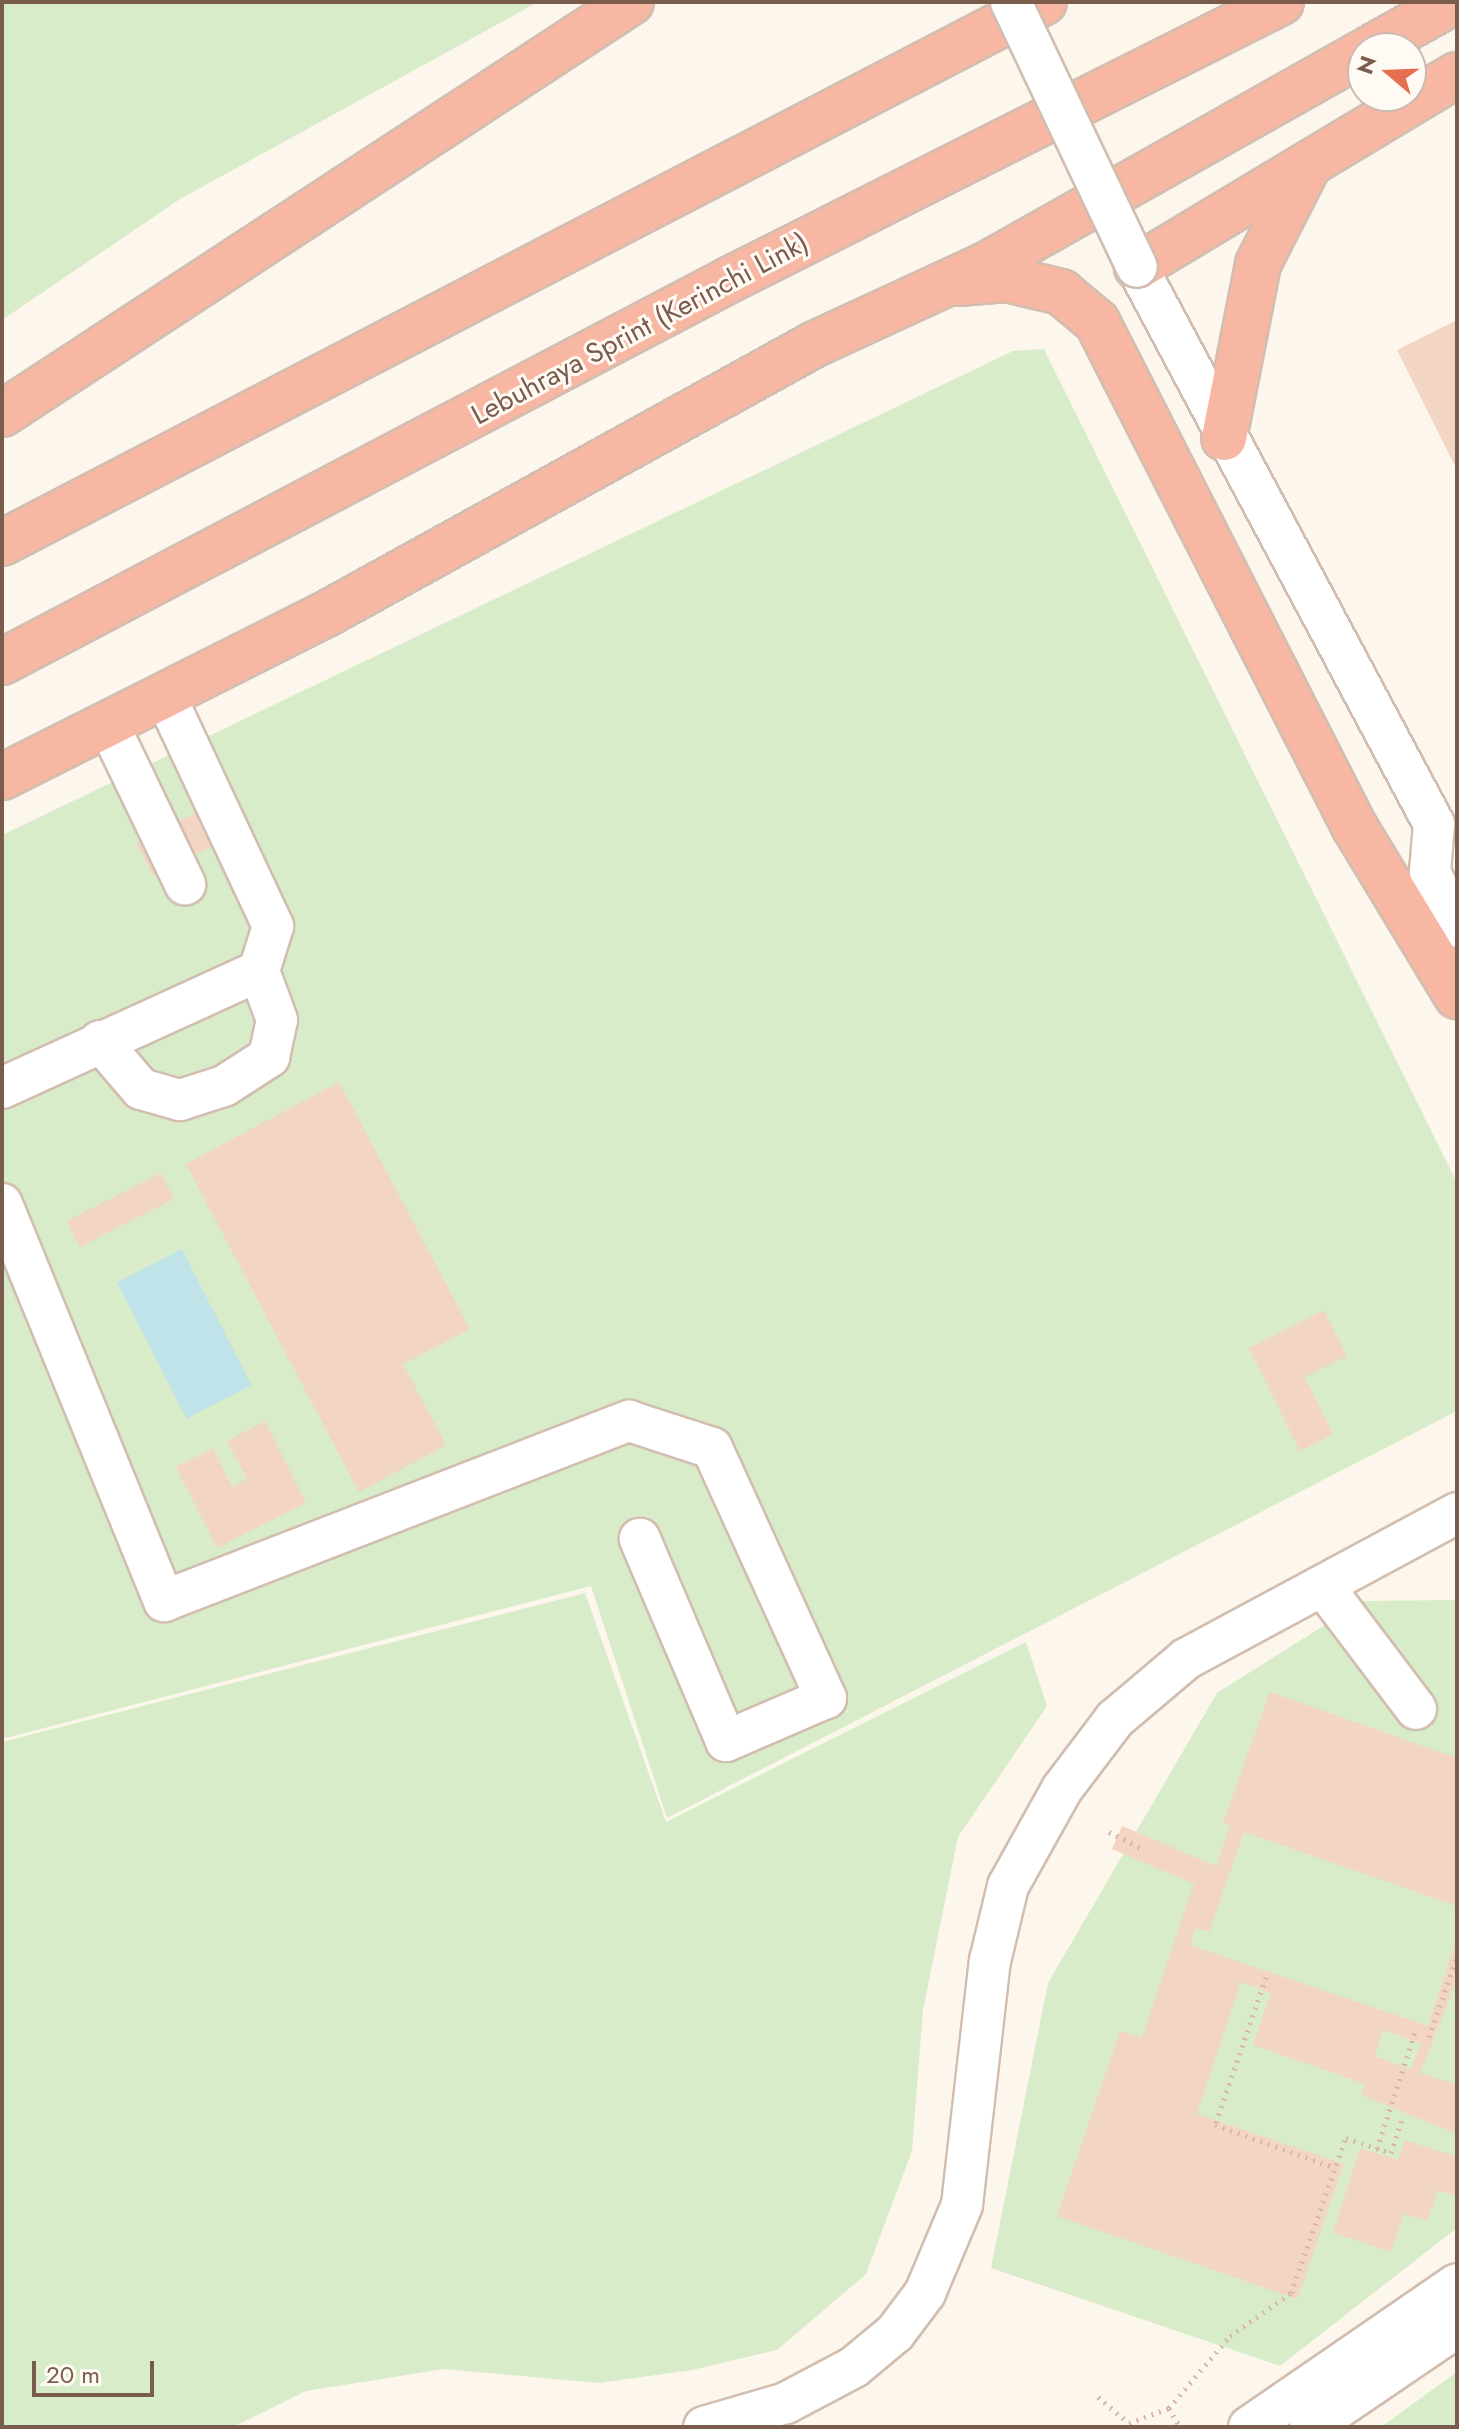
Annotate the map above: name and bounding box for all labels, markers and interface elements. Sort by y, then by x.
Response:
north arrow [1347,32,1427,112]
text: N [1348,51,1384,78]
street label: Lebuhraya Sprint (Kerinchi Link) [466,226,814,432]
scale bar [36,2345,158,2395]
text: 20 m [46,2357,100,2392]

